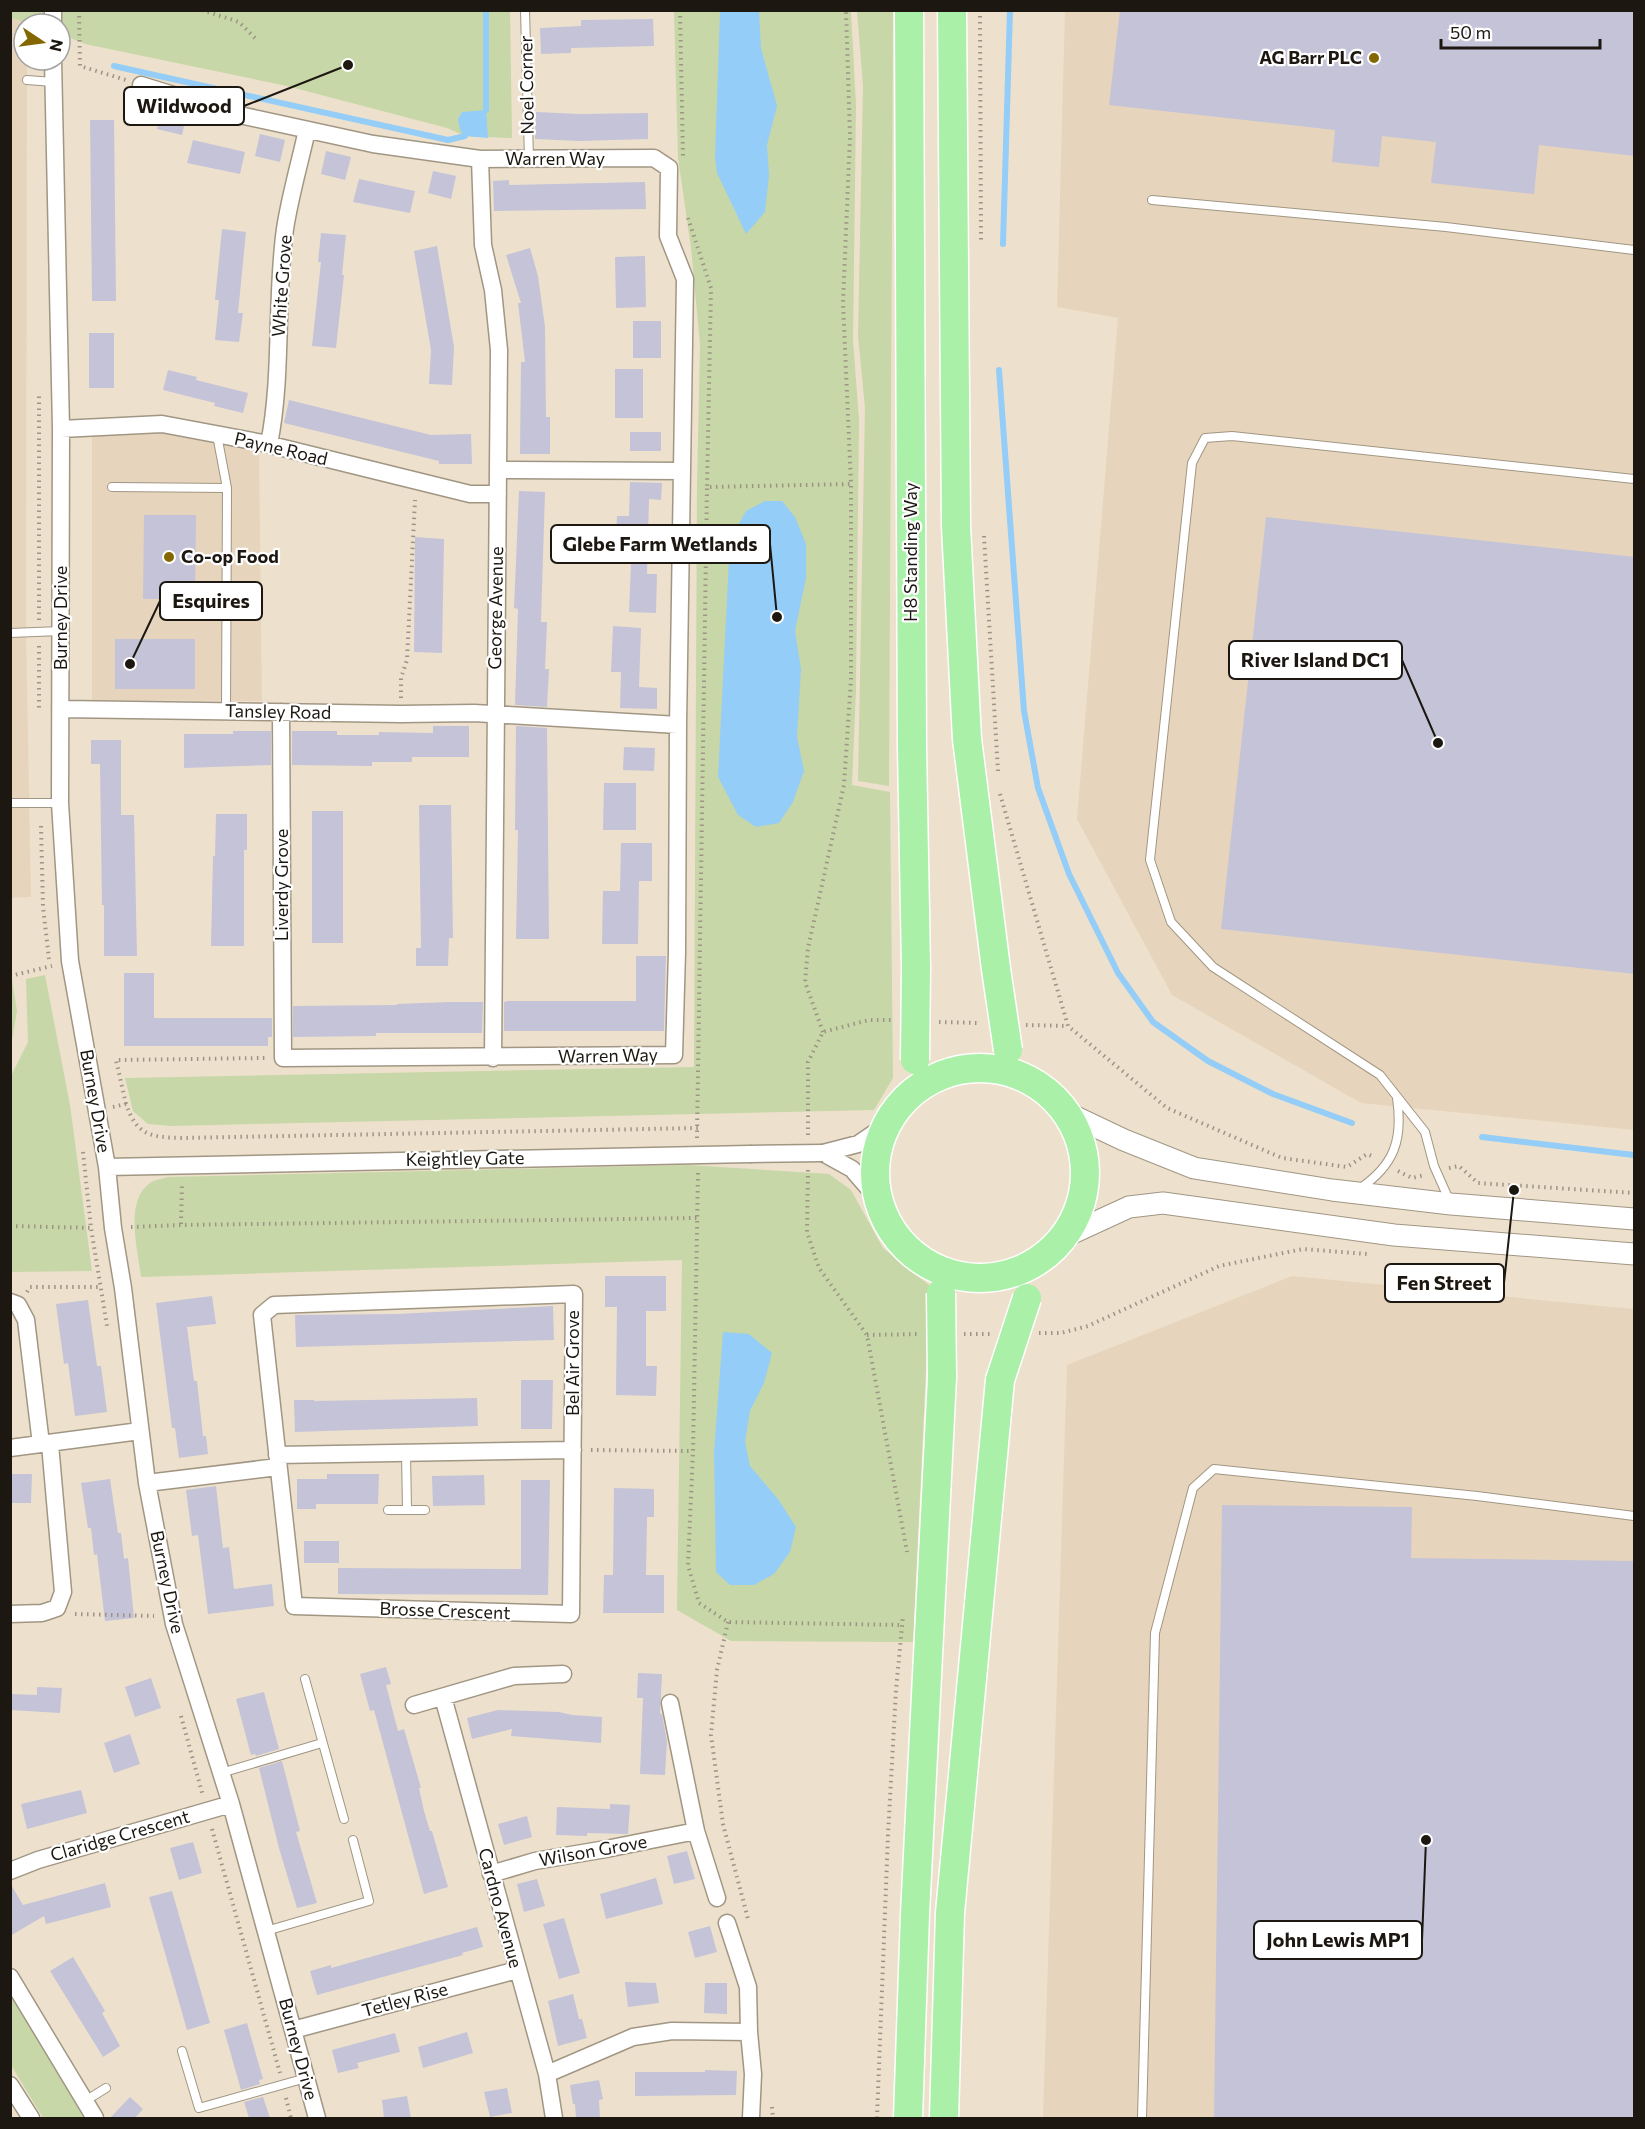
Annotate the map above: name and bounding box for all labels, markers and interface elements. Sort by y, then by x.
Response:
north arrow [12,12,72,72]
scale bar [1441,12,1600,50]
text: 50 m [1450,21,1491,43]
street label: Noel Corner [514,35,538,135]
text: N [46,38,68,53]
place label: AG Barr PLC [1259,46,1362,68]
marker: AG Barr PLC [1367,51,1381,65]
callout: Wildwood [124,87,244,125]
text: Wildwood [136,93,232,117]
street label: Warren Way [505,147,605,169]
street label: White Grove [266,234,296,338]
street label: Payne Road [232,427,330,469]
street label: H8 Standing Way [899,482,921,622]
callout: Glebe Farm Wetlands [551,525,770,563]
text: Glebe Farm Wetlands [563,531,757,555]
place label: Co-op Food [181,545,279,567]
street label: George Avenue [483,546,507,670]
marker: Co-op Food [162,550,176,564]
street label: Burney Drive [49,566,71,670]
callout: Esquires [160,582,262,620]
text: Esquires [172,588,250,612]
callout: River Island DC1 [1229,641,1402,679]
text: River Island DC1 [1241,647,1389,671]
street label: Tansley Road [225,699,331,723]
street label: Liverdy Grove [270,829,292,941]
street label: Warren Way [558,1043,658,1067]
street label: Burney Drive [76,1047,116,1154]
street label: Keightley Gate [405,1146,525,1170]
callout: Fen Street [1385,1264,1504,1302]
text: Fen Street [1397,1270,1491,1294]
street label: Bel Air Grove [561,1310,583,1416]
street label: Burney Drive [146,1528,190,1635]
street label: Brosse Crescent [379,1597,511,1623]
street label: Claridge Crescent [47,1805,192,1865]
street label: Wilson Grove [537,1830,649,1870]
street label: Cardno Avenue [474,1845,528,1970]
callout: John Lewis MP1 [1254,1921,1422,1959]
text: John Lewis MP1 [1266,1927,1410,1951]
street label: Tetley Rise [359,1977,450,2021]
street label: Burney Drive [275,1995,323,2102]

